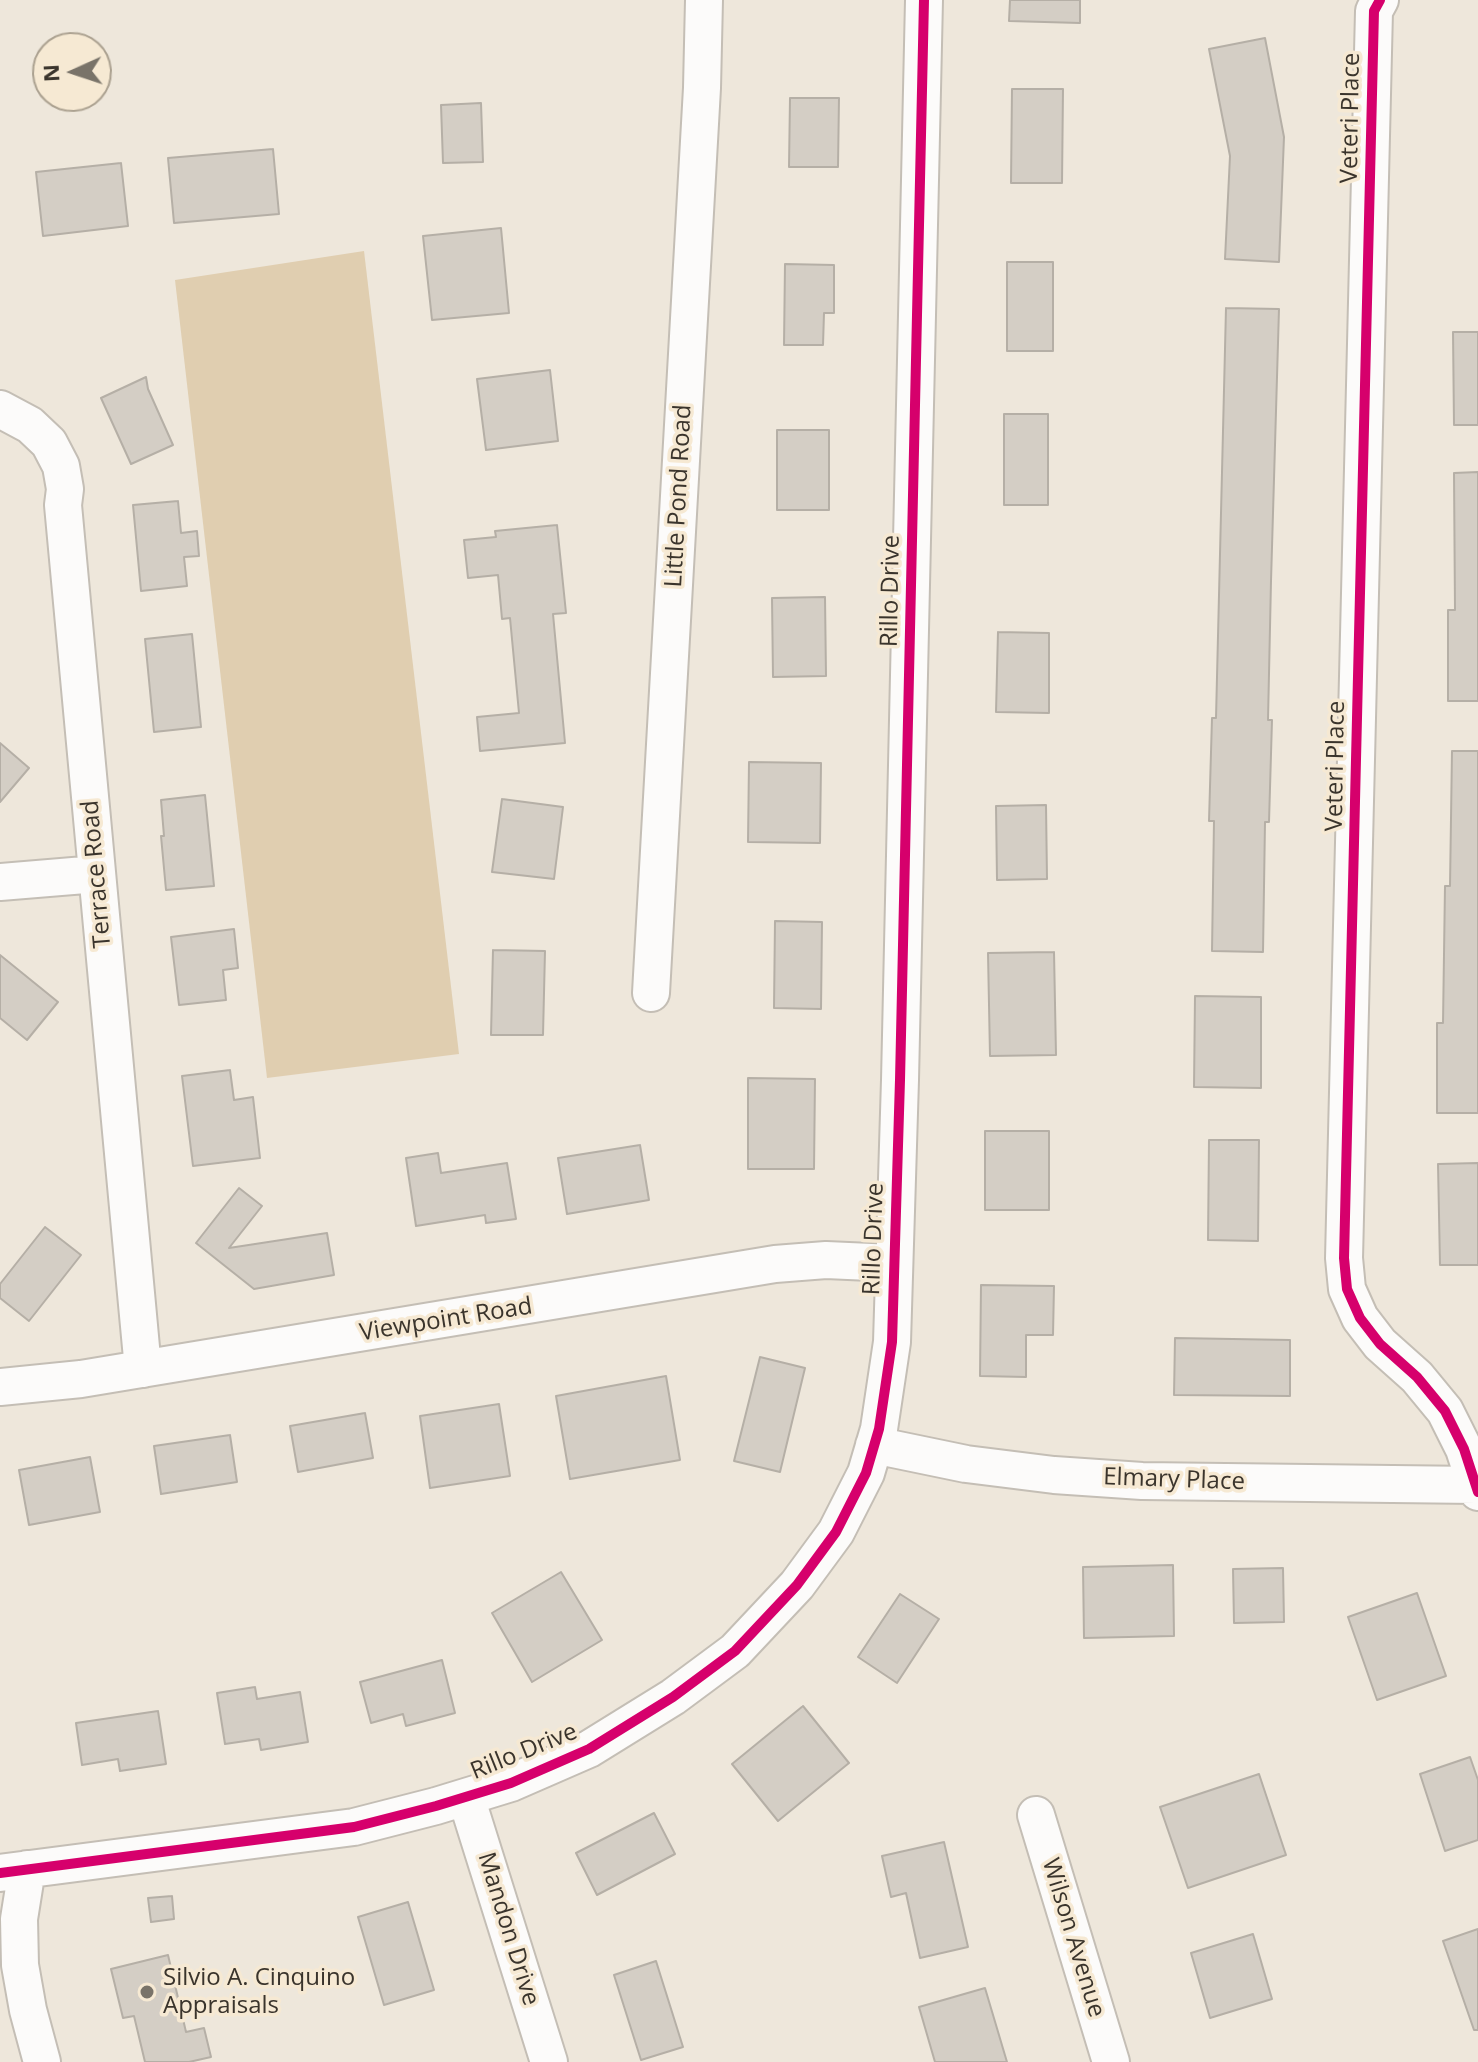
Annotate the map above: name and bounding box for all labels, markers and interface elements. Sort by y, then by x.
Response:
north arrow [32,32,112,112]
street label: Veteri Place [1335,52,1367,184]
text: N [35,63,65,83]
street label: Little Pond Road [660,404,698,588]
street label: Rillo Drive [876,535,906,647]
street label: Veteri Place [1320,700,1352,832]
street label: Terrace Road [76,799,118,949]
street label: Rillo Drive [858,1182,890,1296]
street label: Viewpoint Road [358,1292,534,1348]
street label: Elmary Place [1103,1463,1245,1497]
street label: Rillo Drive [466,1718,582,1786]
street label: Mandon Drive [471,1849,545,2009]
street label: Wilson Avenue [1035,1855,1111,2021]
place label: Silvio A. Cinquino Appraisals [163,1964,355,2020]
marker: Silvio A. Cinquino Appraisals [138,1983,156,2001]

